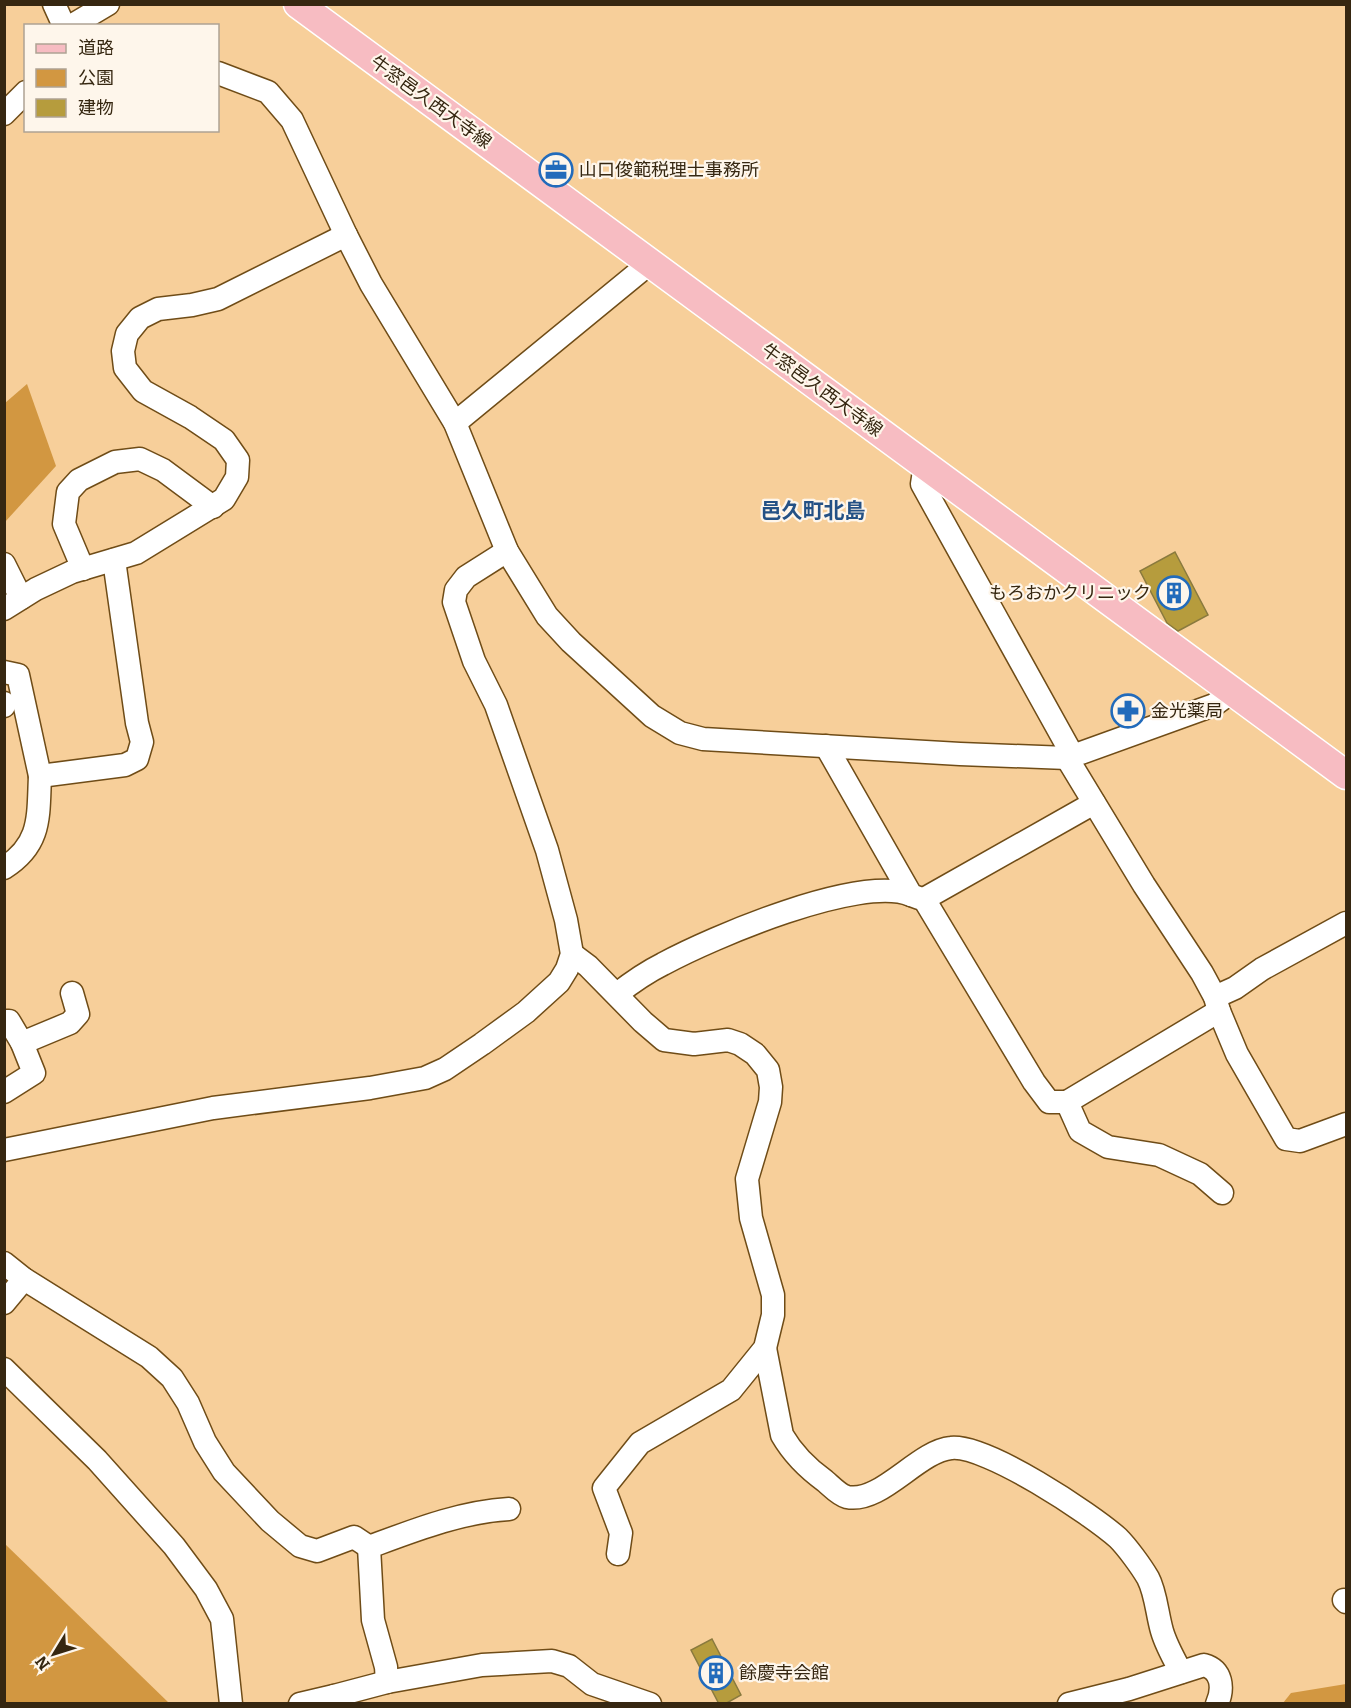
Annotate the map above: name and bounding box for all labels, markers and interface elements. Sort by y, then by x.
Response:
legend [24,24,219,132]
text: 道路 [78,37,114,59]
street label: 牛窓邑久西大寺線 [366,51,496,153]
text: 公園 [78,67,114,89]
text: 建物 [78,97,114,119]
office icon: 山口俊範税理士事務所 [538,152,574,188]
place label: 山口俊範税理士事務所 [579,159,759,181]
street label: 牛窓邑久西大寺線 [757,339,887,441]
district label: 邑久町北島 [761,498,866,524]
building icon: もろおかクリニック [1156,575,1192,611]
place label: もろおかクリニック [989,582,1151,604]
pharmacy icon: 金光薬局 [1110,693,1146,729]
place label: 金光薬局 [1151,700,1223,722]
north arrow [24,1624,84,1684]
text: N [31,1652,54,1674]
building icon: 餘慶寺会館 [698,1655,734,1691]
place label: 餘慶寺会館 [739,1662,829,1684]

